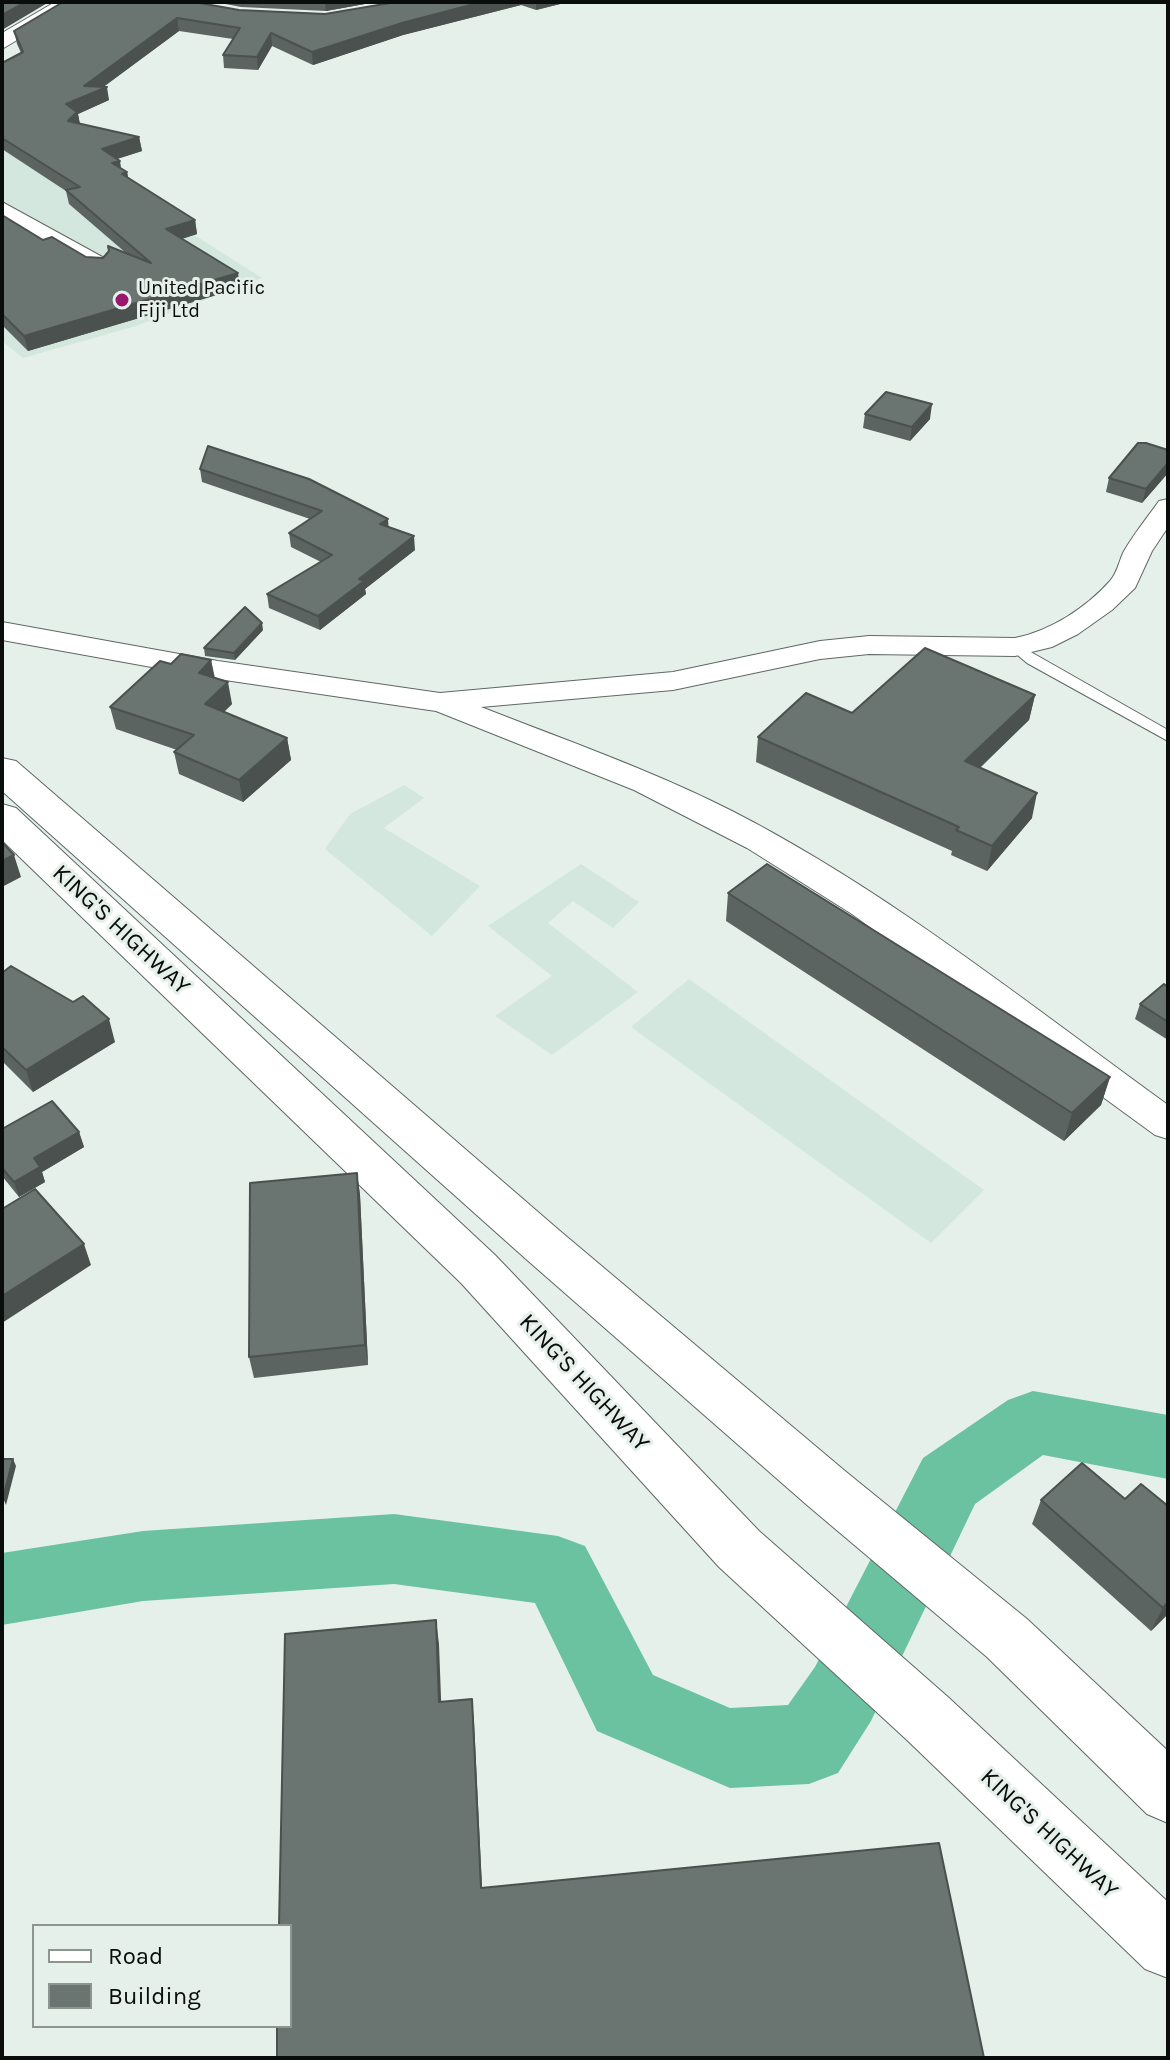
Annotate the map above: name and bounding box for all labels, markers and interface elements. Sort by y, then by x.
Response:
place label: United Pacific Fiji Ltd [138,276,265,323]
marker: United Pacific Fiji Ltd [113,291,131,309]
street label: KING'S HIGHWAY [46,859,196,1001]
street label: KING'S HIGHWAY [513,1308,655,1458]
street label: KING'S HIGHWAY [974,1763,1124,1905]
legend [32,1924,292,2028]
text: Road [108,1942,163,1970]
text: Building [108,1982,201,2010]

